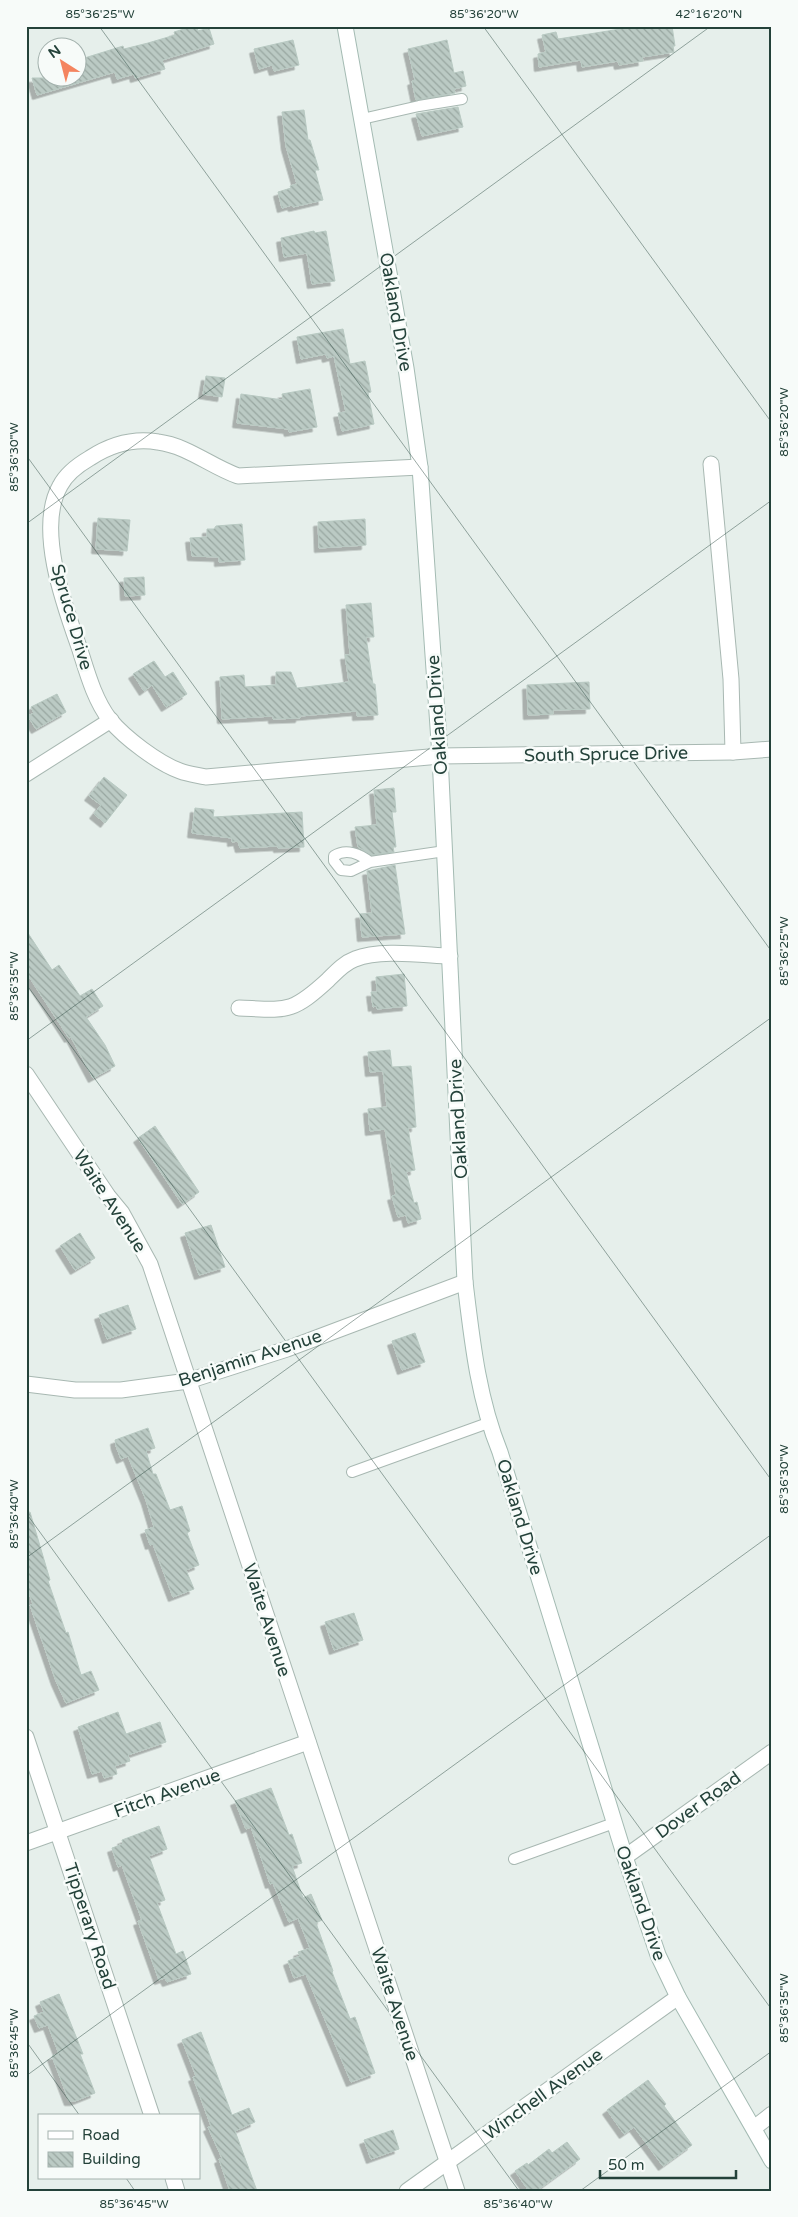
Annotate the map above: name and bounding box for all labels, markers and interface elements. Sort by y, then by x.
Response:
text: 85°36'25"W [65,7,135,21]
text: 85°36'20"W [449,7,519,21]
text: 42°16'20"N [676,7,743,21]
north arrow [38,38,88,88]
text: N [45,42,64,62]
street label: Oakland Drive [375,251,417,373]
text: 85°36'20"W [777,387,791,457]
text: 85°36'30"W [7,422,21,492]
street label: Spruce Drive [46,562,98,672]
street label: Oakland Drive [422,654,452,776]
street label: South Spruce Drive [524,742,688,766]
text: 85°36'25"W [777,916,791,986]
text: 85°36'35"W [7,951,21,1021]
street label: Oakland Drive [444,1058,472,1180]
street label: Waite Avenue [69,1145,151,1257]
street label: Benjamin Avenue [176,1324,324,1392]
text: 85°36'30"W [777,1444,791,1514]
street label: Oakland Drive [492,1456,548,1578]
text: 85°36'40"W [7,1479,21,1549]
street label: Waite Avenue [238,1560,296,1680]
street label: Fitch Avenue [111,1764,223,1822]
street label: Dover Road [651,1767,745,1843]
street label: Oakland Drive [611,1843,671,1963]
street label: Tipperary Road [59,1860,121,1992]
street label: Waite Avenue [366,1944,424,2064]
text: 85°36'35"W [777,1973,791,2043]
text: 85°36'45"W [7,2008,21,2078]
street label: Winchell Avenue [479,2043,607,2145]
legend [38,2114,200,2180]
text: Road [82,2126,120,2144]
scale bar [600,2147,737,2179]
text: Building [82,2150,141,2168]
text: 50 m [608,2156,645,2174]
text: 85°36'45"W [99,2197,169,2211]
text: 85°36'40"W [483,2197,553,2211]

